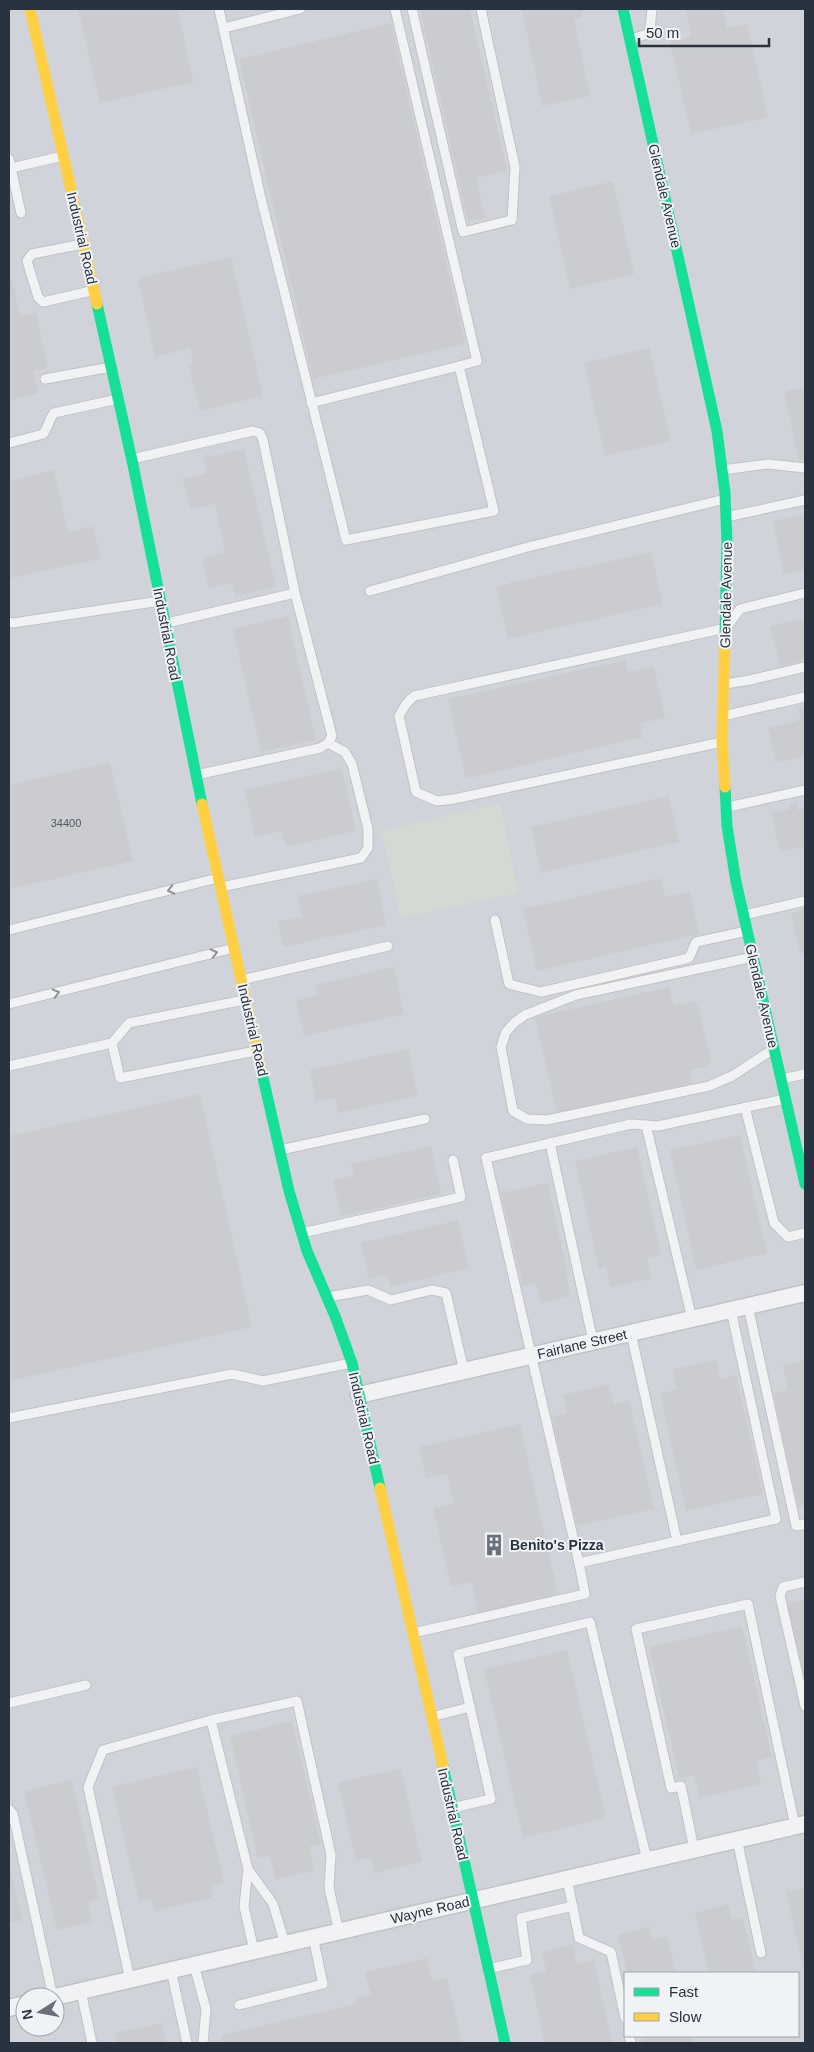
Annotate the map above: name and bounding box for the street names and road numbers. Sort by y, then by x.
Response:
street label: Glendale Avenue [645,142,685,250]
street label: Industrial Road [64,190,100,286]
street label: Glendale Avenue [717,541,735,648]
street label: Industrial Road [150,586,184,682]
street label: Glendale Avenue [742,942,782,1050]
street label: Industrial Road [235,982,271,1078]
street label: Fairlane Street [535,1326,629,1362]
street label: Industrial Road [346,1370,382,1466]
street label: Industrial Road [435,1766,471,1862]
street label: Wayne Road [389,1893,471,1927]

